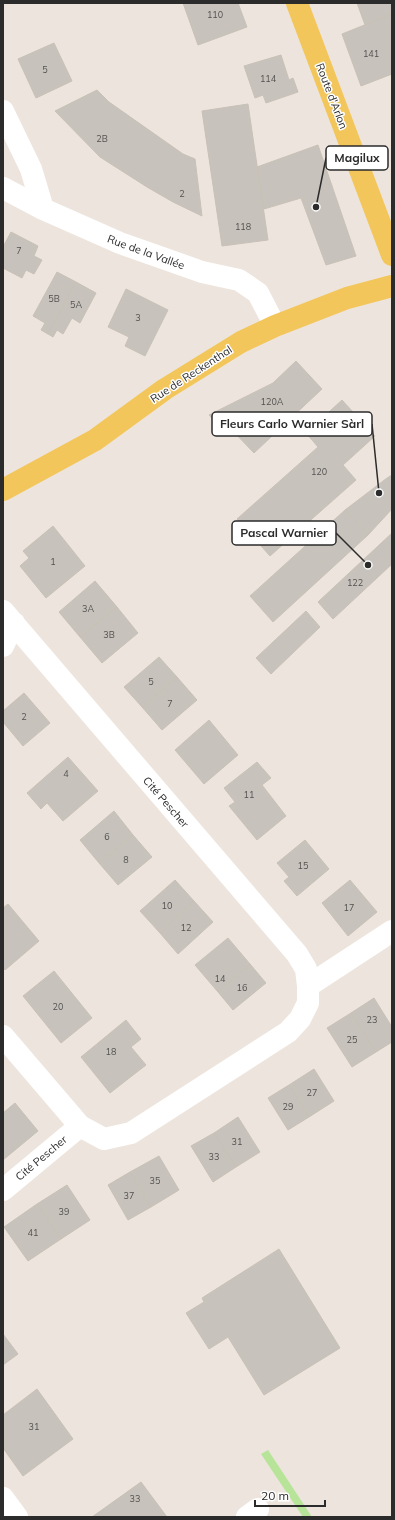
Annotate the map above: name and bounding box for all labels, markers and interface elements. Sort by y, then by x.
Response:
house number: 110 [207,9,223,20]
house number: 141 [363,48,379,59]
street label: Route d'Arlon [313,61,351,131]
house number: 5 [42,64,48,75]
house number: 114 [260,73,277,84]
house number: 2B [96,133,108,144]
callout: Magilux [326,146,388,170]
text: Magilux [334,150,380,165]
house number: 2 [179,188,185,199]
house number: 118 [235,221,251,232]
street label: Rue de la Vallée [105,232,187,272]
house number: 7 [16,245,22,256]
house number: 5B [48,293,60,304]
house number: 5A [70,299,82,310]
house number: 3 [135,312,141,323]
street label: Rue de Reckenthal [147,342,235,406]
house number: 120A [261,396,284,407]
callout: Fleurs Carlo Warnier Sàrl [212,412,372,436]
text: Fleurs Carlo Warnier Sàrl [220,416,364,431]
house number: 120 [311,466,327,477]
callout: Pascal Warnier [232,521,336,545]
text: Pascal Warnier [240,525,328,540]
house number: 1 [50,556,56,567]
house number: 122 [347,577,363,588]
house number: 3A [82,603,94,614]
house number: 3B [103,629,115,640]
house number: 5 [148,676,154,687]
house number: 7 [167,698,173,709]
house number: 2 [21,711,27,722]
house number: 4 [63,768,69,779]
street label: Cité Pescher [140,774,192,830]
house number: 11 [244,789,254,800]
house number: 6 [104,831,110,842]
house number: 8 [123,854,129,865]
house number: 15 [298,860,309,871]
house number: 10 [162,900,172,911]
house number: 17 [344,902,354,913]
house number: 12 [181,922,191,933]
house number: 14 [215,973,226,984]
house number: 16 [237,982,247,993]
house number: 20 [53,1001,63,1012]
house number: 23 [367,1014,377,1025]
house number: 25 [347,1034,358,1045]
house number: 18 [106,1046,116,1057]
house number: 27 [307,1087,317,1098]
house number: 29 [283,1101,293,1112]
street label: Cité Pescher [12,1132,70,1184]
house number: 31 [232,1136,242,1147]
house number: 33 [209,1151,219,1162]
house number: 35 [150,1175,161,1186]
house number: 37 [124,1190,134,1201]
house number: 39 [59,1206,69,1217]
house number: 41 [28,1227,38,1238]
house number: 31 [29,1421,39,1432]
scale bar [255,1482,325,1508]
text: 20 m [261,1488,289,1503]
house number: 33 [130,1493,140,1504]

